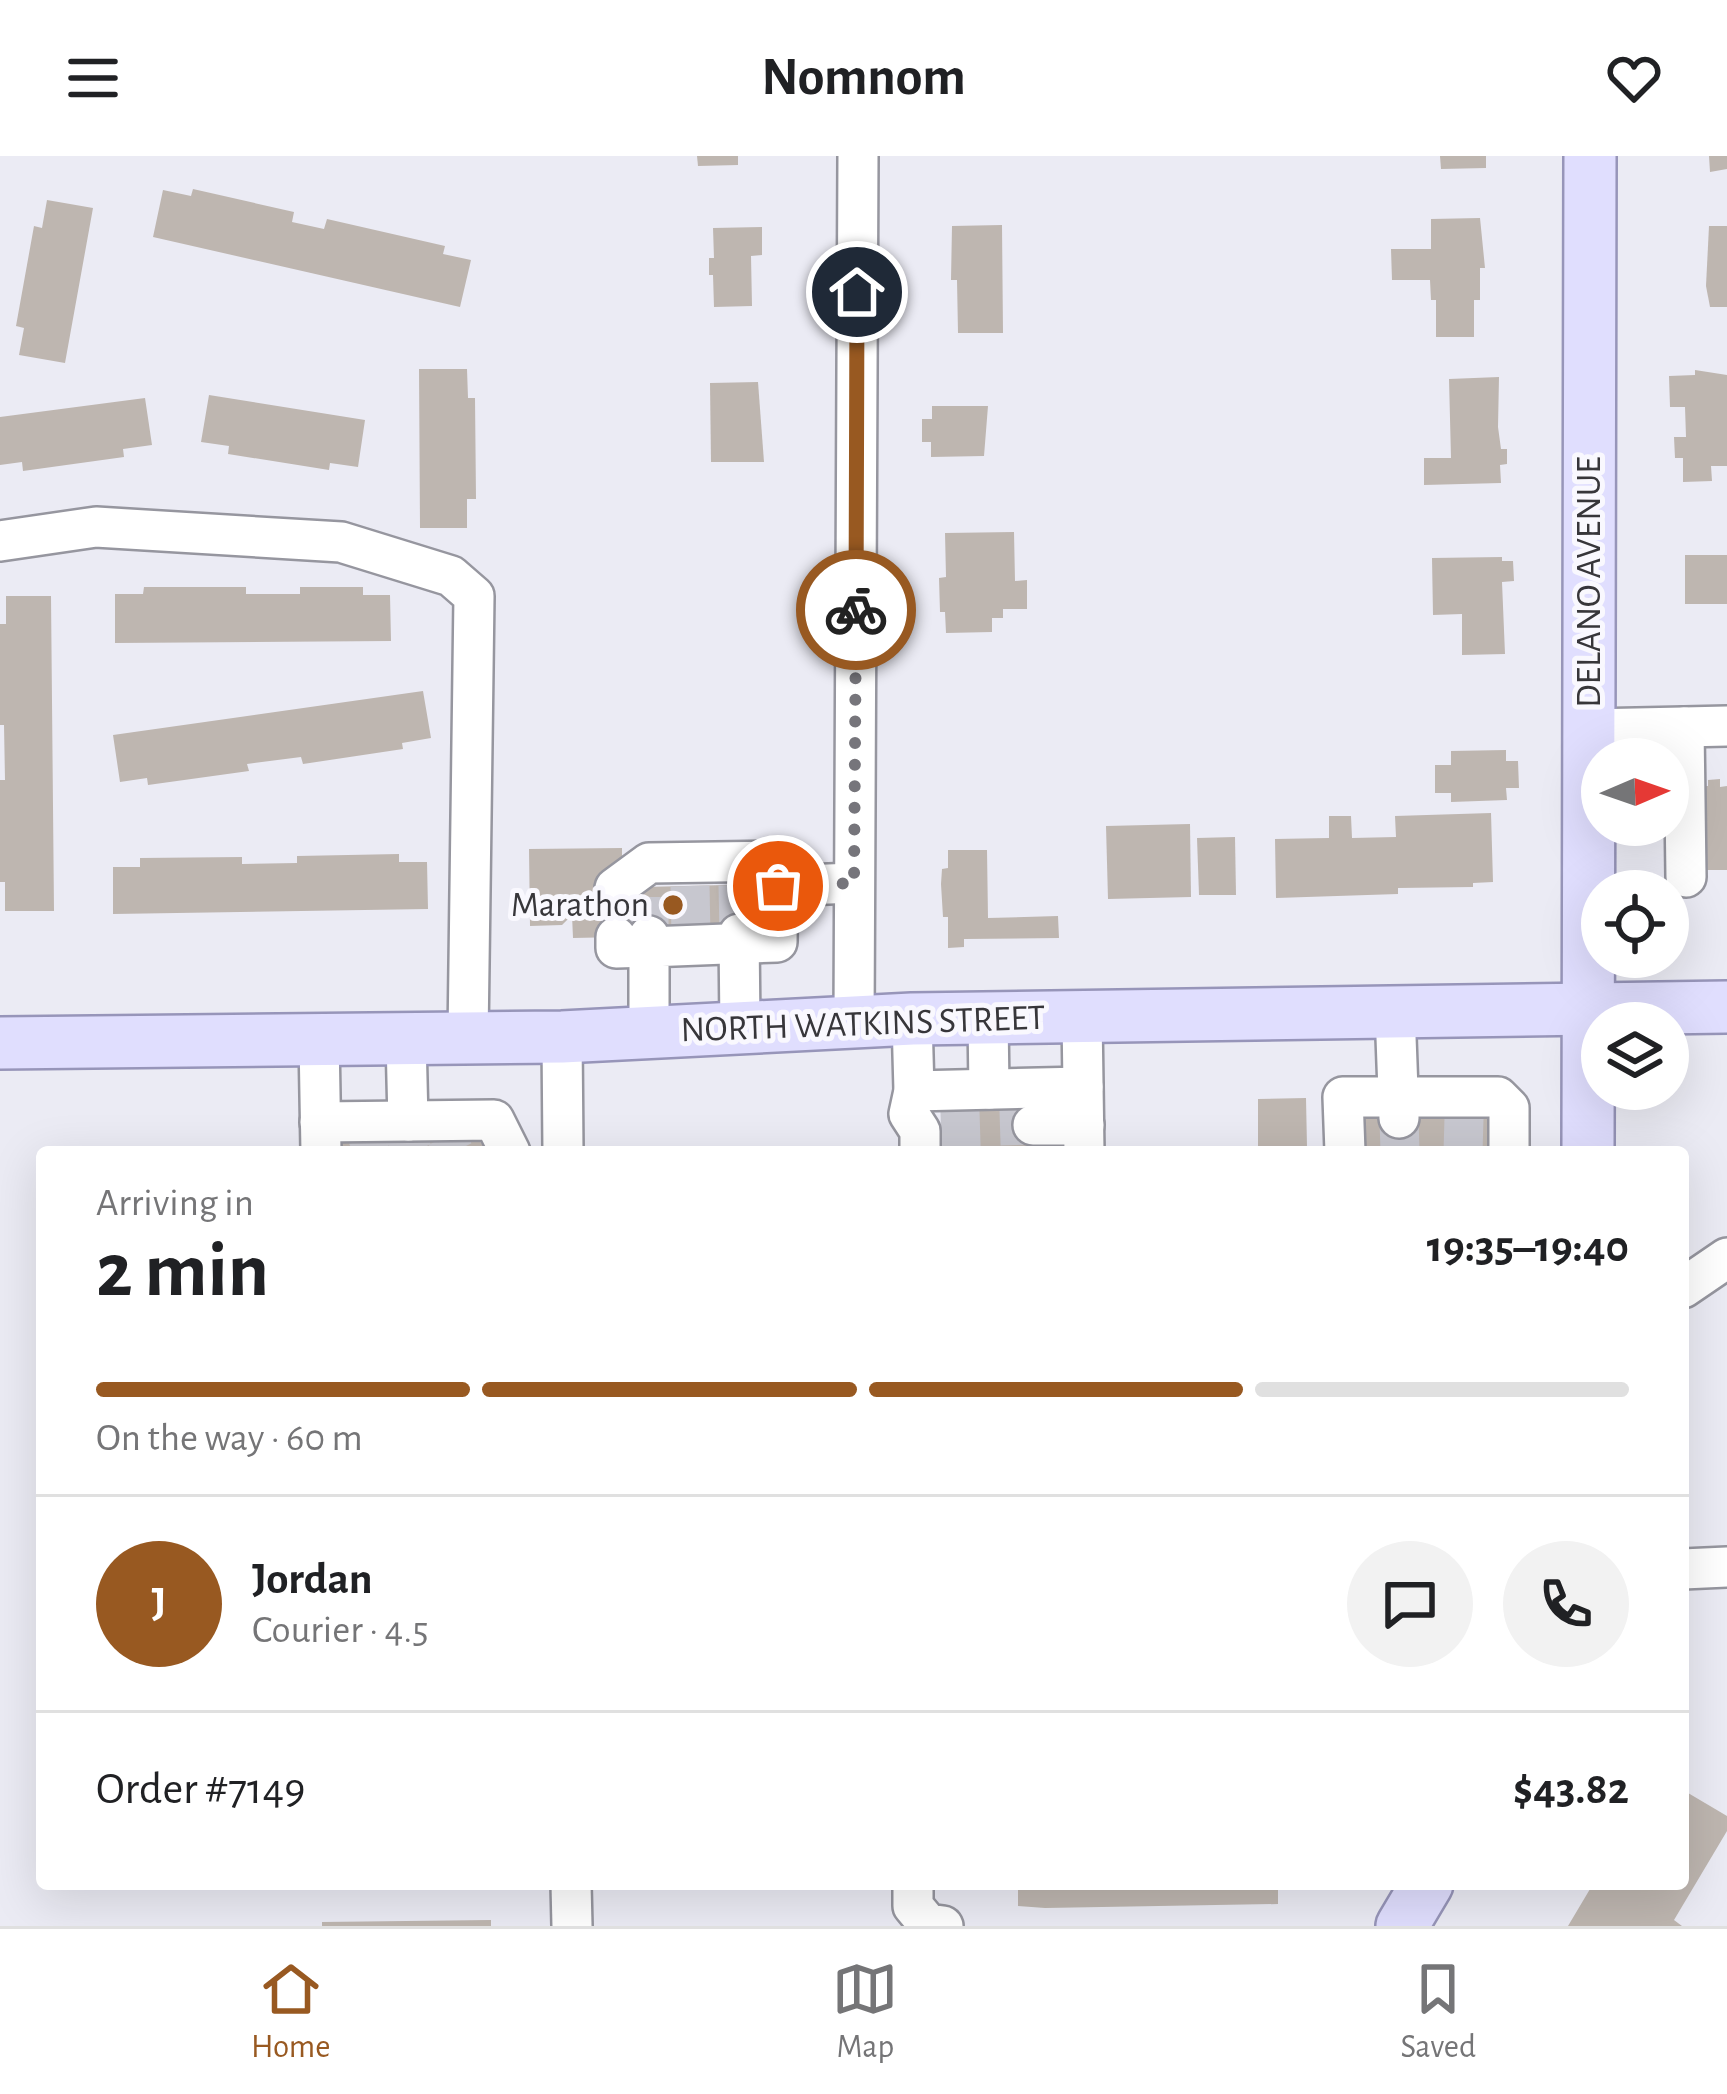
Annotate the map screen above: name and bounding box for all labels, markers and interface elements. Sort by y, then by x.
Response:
icon: menu [60,45,126,111]
icon: heart [1601,45,1667,111]
text: Nomnom [761,51,966,105]
pin [806,241,908,343]
icon: home [824,259,890,325]
street label: DELANO AVENUE [1571,456,1607,708]
courier [796,550,916,670]
icon: bike [823,577,889,643]
north arrow [1581,738,1689,846]
map controls [1581,738,1689,1110]
pin [727,835,829,937]
icon: bag [745,853,811,919]
button: locate [1581,870,1689,978]
place label: Marathon [511,887,649,923]
marker: Marathon [660,892,686,918]
street label: NORTH WATKINS STREET [680,1000,1046,1048]
button: layers [1581,1002,1689,1110]
text: Arriving in [96,1184,254,1223]
text: 19:35–19:40 [1427,1225,1629,1270]
text: 2 min [96,1233,269,1311]
text: On the way · 60 m [96,1419,363,1458]
button: chat [1347,1541,1473,1667]
button: phone [1503,1541,1629,1667]
text: Jordan [252,1557,373,1602]
text: J [151,1581,167,1626]
text: Courier · 4.5 [252,1611,429,1650]
text: Order #7149 [96,1767,305,1812]
text: $43.82 [1513,1767,1629,1812]
tab: Home [251,1956,330,2068]
tab: Map [832,1956,898,2068]
tab: Saved [1400,1956,1476,2068]

